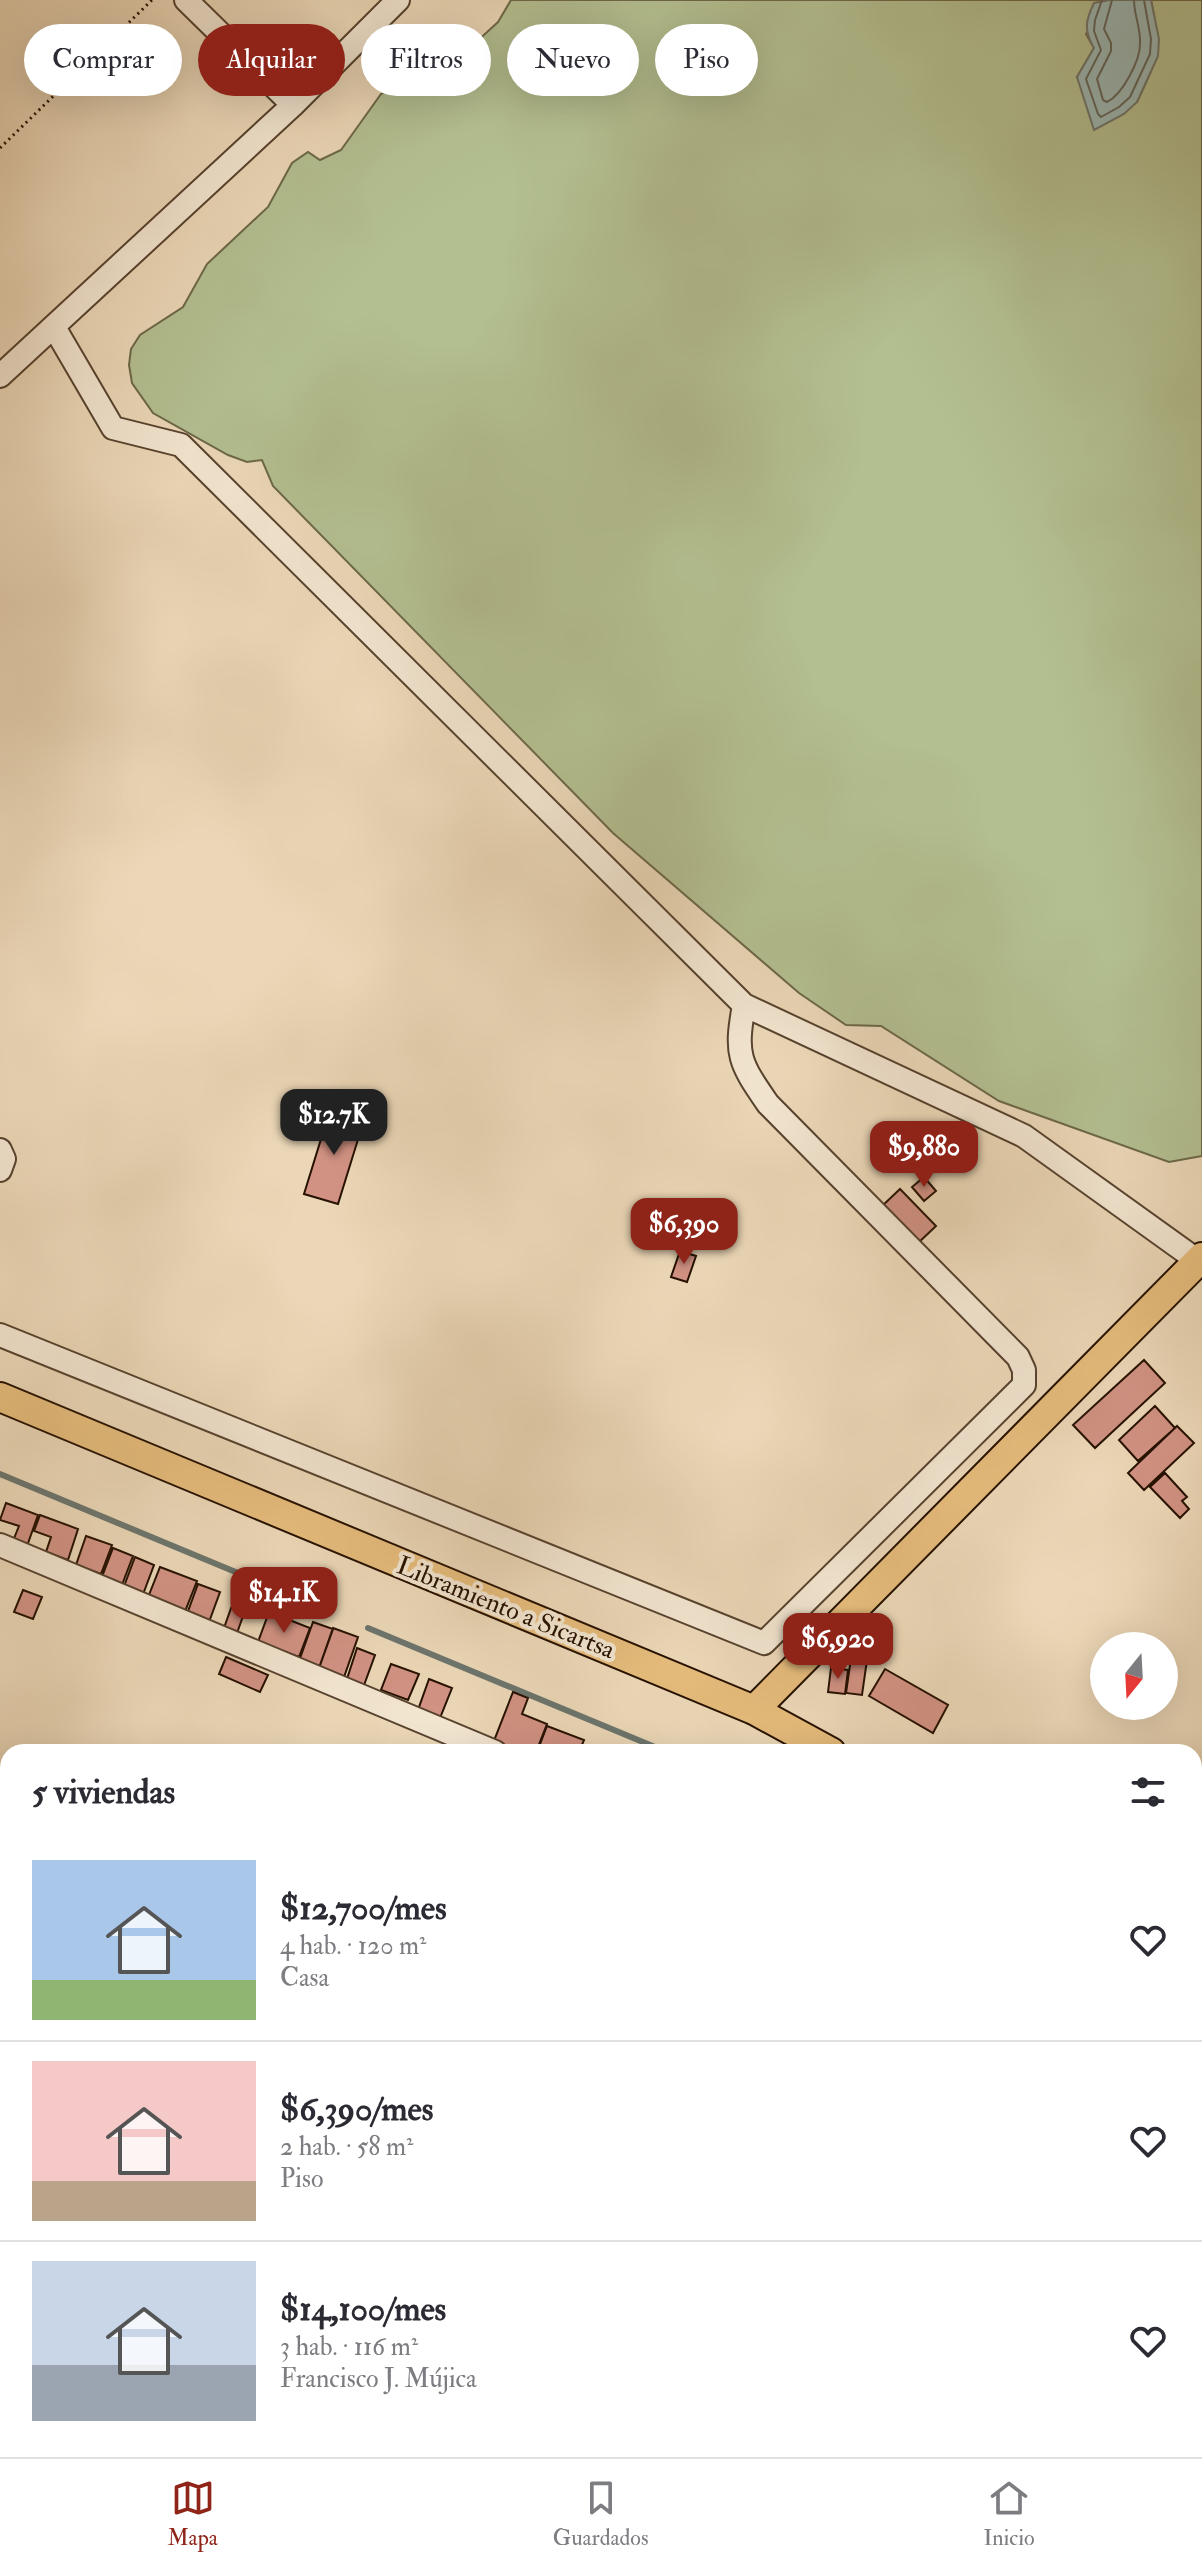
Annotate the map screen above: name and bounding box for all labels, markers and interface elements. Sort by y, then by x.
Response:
chip: Comprar [24,24,182,96]
chip: Alquilar [198,24,345,96]
chip: Filtros [361,24,491,96]
chip: Nuevo [507,24,639,96]
chip: Piso [655,24,758,96]
pin: $12.7K [269,1089,399,1157]
text: $12.7K [298,1099,370,1131]
pin: $9,880 [859,1121,989,1189]
text: $9,880 [888,1131,960,1163]
pin: $6,390 [619,1198,749,1266]
text: $6,390 [649,1208,719,1240]
street label: Libramiento a Sicartsa [392,1550,620,1666]
pin: $14.1K [219,1567,349,1635]
text: $14.1K [248,1577,320,1609]
pin: $6,920 [773,1613,903,1681]
text: $6,920 [801,1623,875,1655]
north arrow [1090,1632,1178,1720]
map controls [1090,1632,1178,1720]
icon: filters [1126,1770,1170,1814]
text: 5 viviendas [32,1771,175,1814]
text: $12,700/mes [280,1887,447,1930]
icon: home [96,1892,192,1988]
icon: heart [1126,1918,1170,1962]
text: 4 hab. · 120 m² [280,1930,426,1962]
text: Casa [280,1962,329,1994]
text: $6,390/mes [280,2088,433,2131]
icon: home [96,2093,192,2189]
icon: heart [1126,2119,1170,2163]
text: 2 hab. · 58 m² [280,2131,413,2163]
text: Piso [280,2163,323,2195]
text: $14,100/mes [280,2288,446,2331]
icon: home [96,2293,192,2389]
icon: heart [1126,2319,1170,2363]
text: 3 hab. · 116 m² [280,2331,418,2363]
text: Francisco J. Mújica [280,2363,477,2395]
tab: Mapa [167,2476,218,2552]
tab: Guardados [553,2476,649,2552]
tab: Inicio [983,2476,1035,2552]

